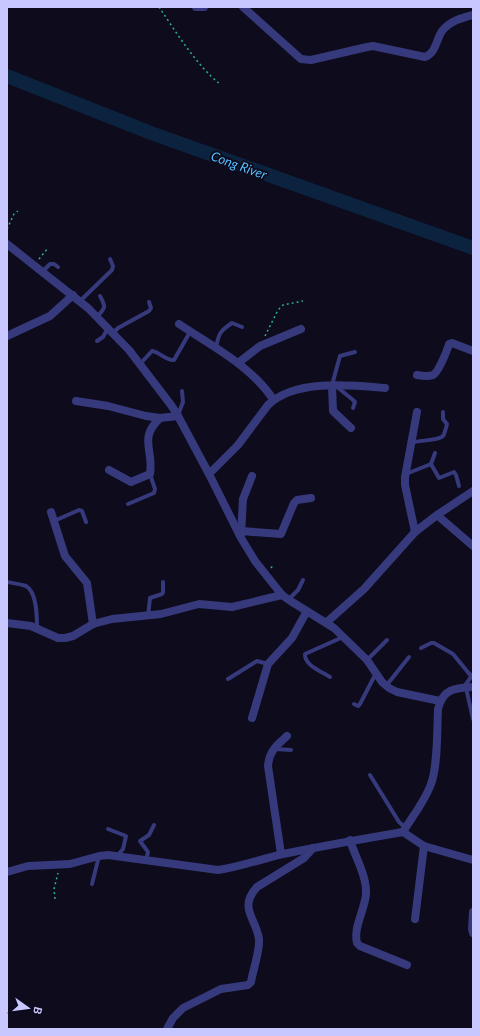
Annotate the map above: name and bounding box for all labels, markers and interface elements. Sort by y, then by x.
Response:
water label: Cong River [209,148,270,183]
north arrow [8,988,48,1028]
text: B [31,1005,45,1016]

